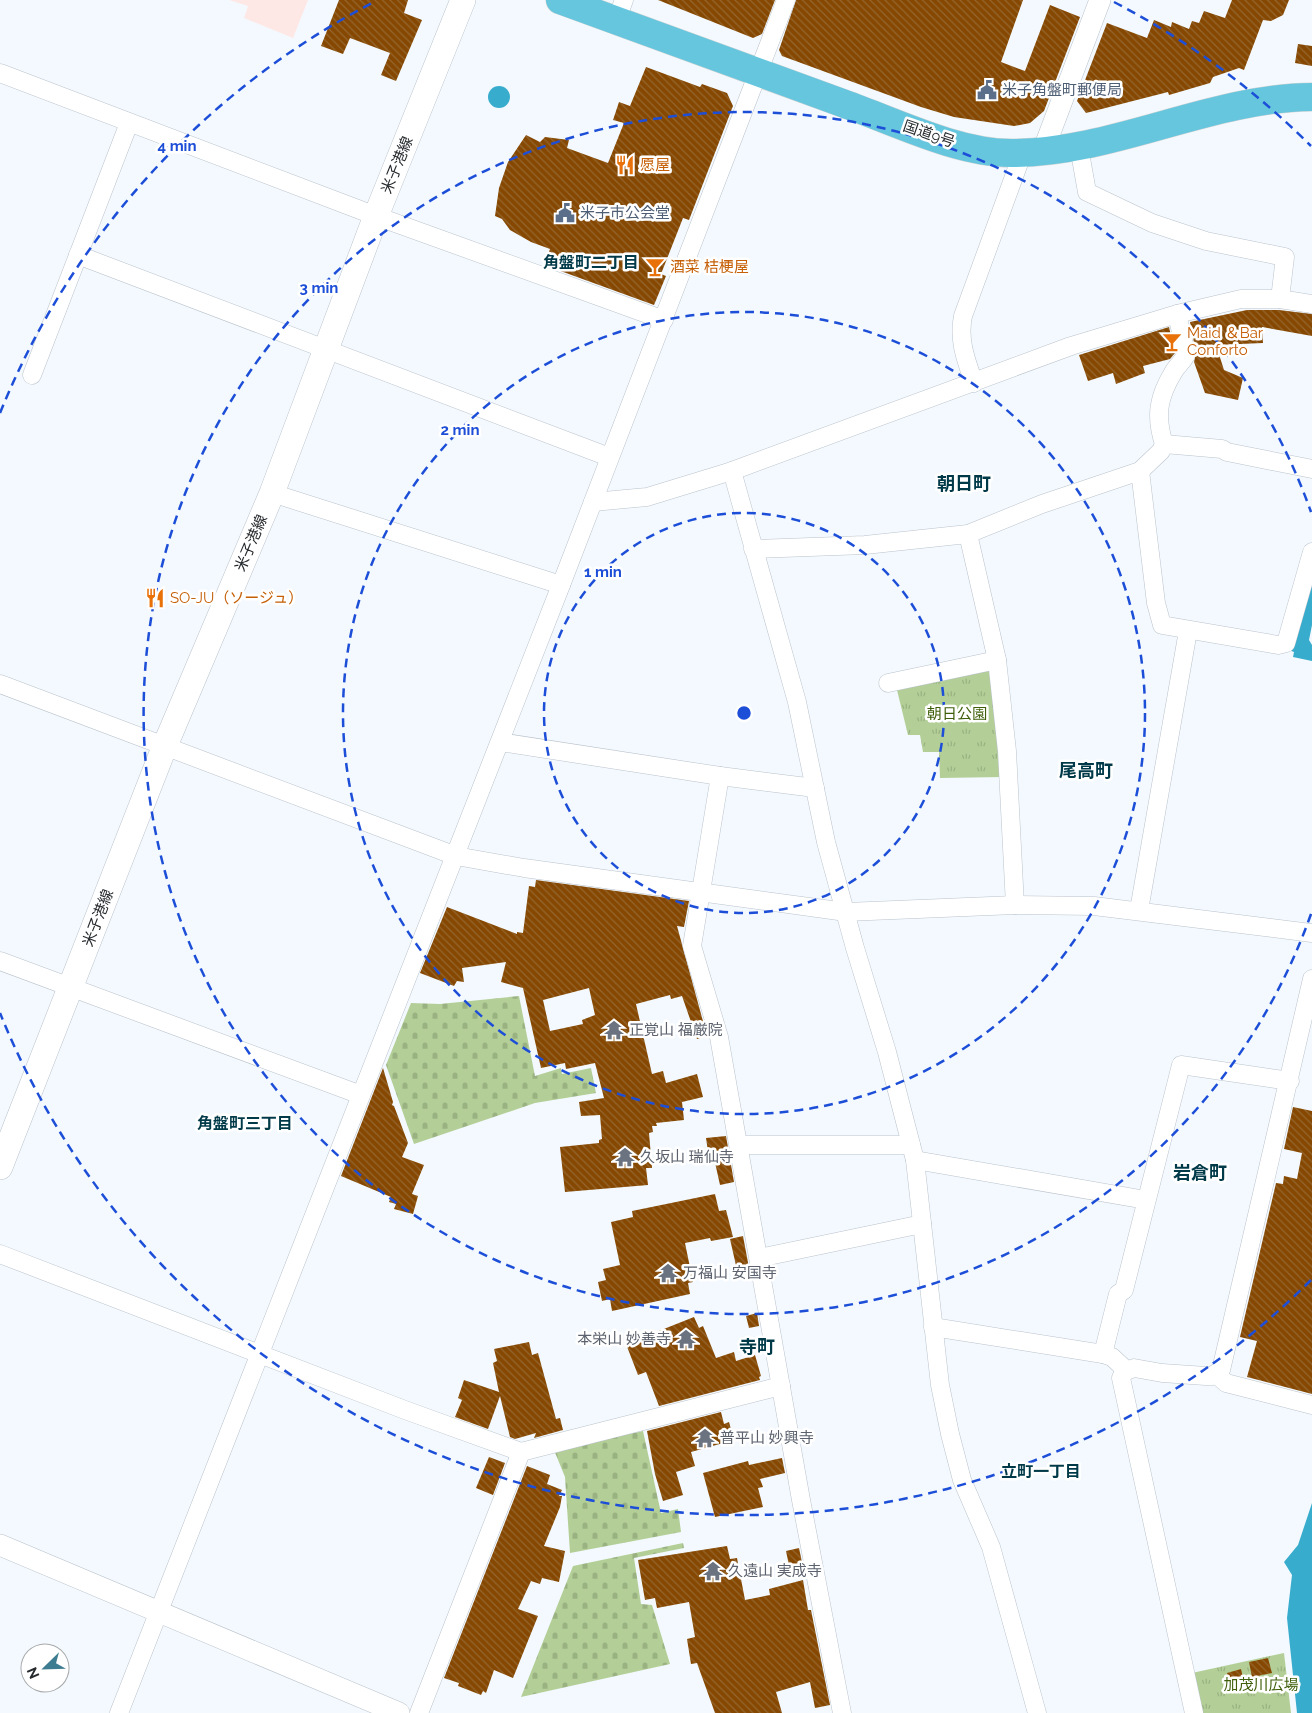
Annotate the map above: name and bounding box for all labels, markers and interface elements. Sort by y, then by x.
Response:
public building icon: 米子角盤町郵便局 [976,79,998,101]
place label: 米子角盤町郵便局 [1002,81,1122,99]
street label: 国道9号 [901,117,957,151]
street label: 米子港線 [377,134,417,196]
text: 4 min [157,137,197,155]
restaurant icon: 愿屋 [614,154,636,176]
place label: 愿屋 [640,156,670,174]
public building icon: 米子市公会堂 [554,202,576,224]
place label: 米子市公会堂 [580,204,670,222]
district label: 角盤町二丁目 [543,253,639,272]
bar icon: 酒菜 桔梗屋 [644,256,666,278]
place label: 酒菜 桔梗屋 [670,258,749,276]
text: 3 min [300,279,338,297]
place label: Maid ＆Bar Conforto [1187,324,1264,359]
bar icon: Maid ＆Bar Conforto [1161,331,1183,353]
text: 2 min [441,421,479,439]
district label: 朝日町 [937,473,991,494]
street label: 米子港線 [231,512,271,574]
text: 1 min [584,563,622,581]
restaurant icon: SO-JU（ソージュ） [144,587,166,609]
place label: SO-JU（ソージュ） [170,589,303,607]
centre of rings [735,704,753,722]
park label: 朝日公園 [927,705,987,723]
district label: 尾高町 [1059,760,1113,781]
street label: 米子港線 [79,887,117,949]
temple icon: 正覚山 福厳院 [603,1019,625,1041]
place label: 正覚山 福厳院 [629,1021,723,1039]
district label: 角盤町三丁目 [197,1114,293,1133]
temple icon: 久坂山 瑞仙寺 [614,1146,636,1168]
place label: 久坂山 瑞仙寺 [640,1148,734,1166]
district label: 岩倉町 [1173,1162,1227,1183]
temple icon: 万福山 安国寺 [657,1262,679,1284]
place label: 万福山 安国寺 [683,1264,777,1282]
temple icon: 本栄山 妙善寺 [675,1328,697,1350]
place label: 本栄山 妙善寺 [577,1330,671,1348]
district label: 寺町 [739,1336,775,1357]
temple icon: 普平山 妙興寺 [694,1427,716,1449]
place label: 普平山 妙興寺 [720,1429,814,1447]
district label: 立町一丁目 [1001,1462,1081,1481]
temple icon: 久遠山 実成寺 [702,1560,724,1582]
place label: 久遠山 実成寺 [728,1562,822,1580]
north arrow [20,1643,70,1693]
text: N [24,1665,42,1681]
park label: 加茂川広場 [1223,1676,1299,1694]

